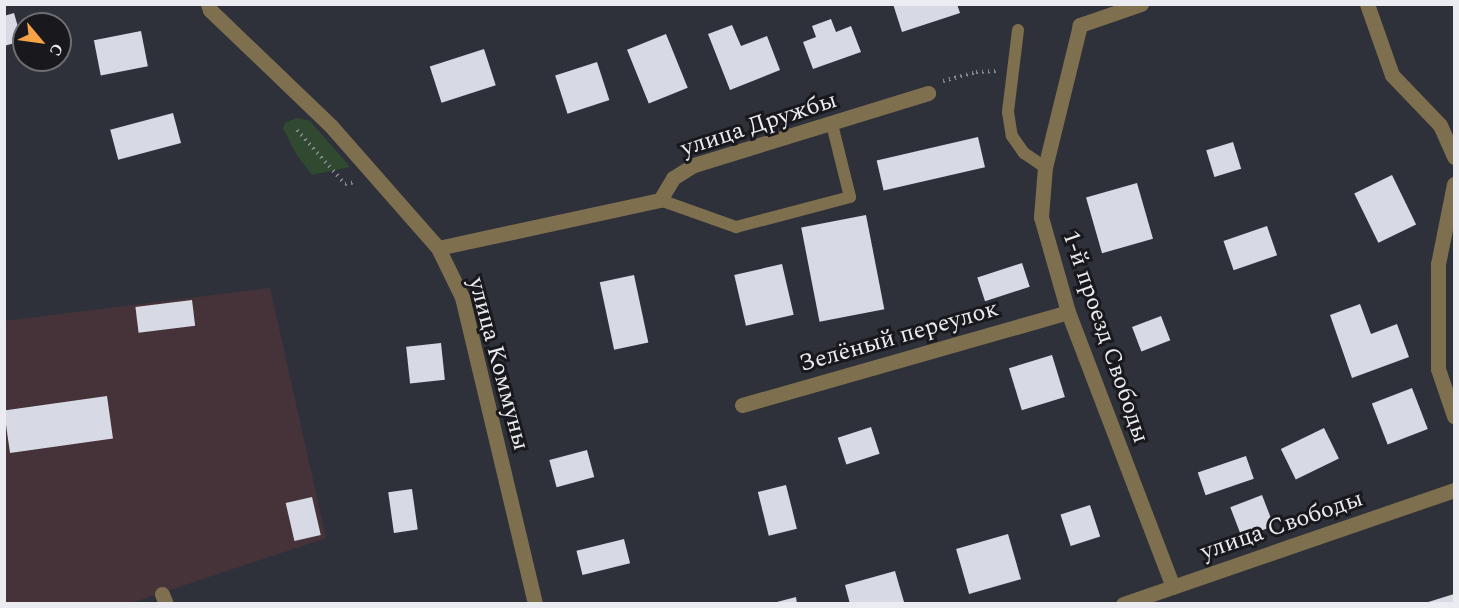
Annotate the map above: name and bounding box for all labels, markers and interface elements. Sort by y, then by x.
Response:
north arrow [12,12,72,72]
text: С [43,39,69,61]
street label: улица Дружбы [678,86,840,164]
street label: 1-й проезд Свободы [1055,227,1155,447]
street label: улица Коммуны [461,274,535,454]
street label: Зелёный переулок [796,295,1002,379]
street label: улица Свободы [1197,485,1367,567]

